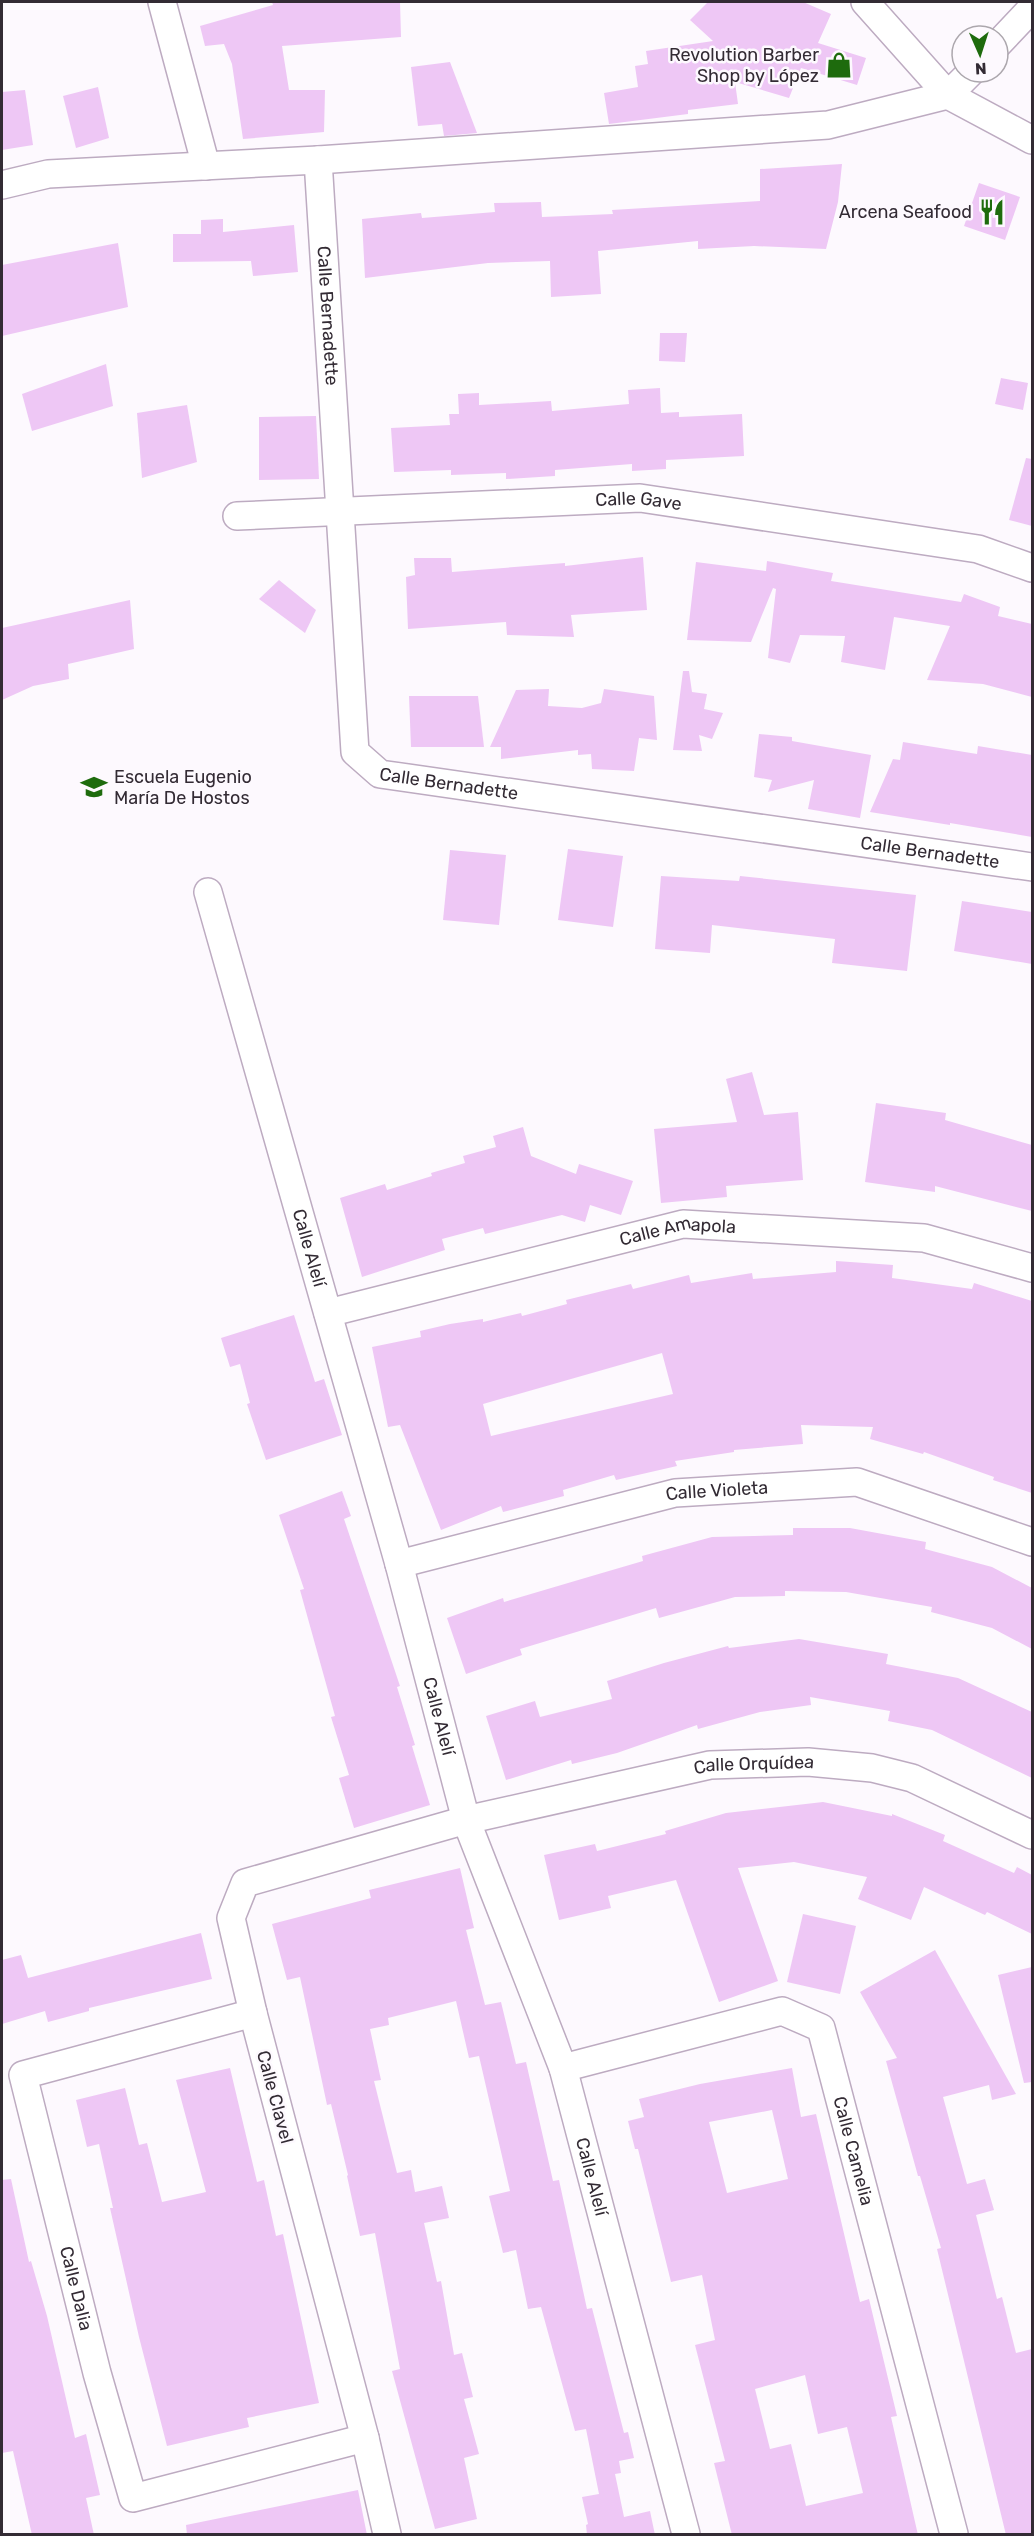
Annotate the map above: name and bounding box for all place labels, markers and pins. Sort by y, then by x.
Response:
place label: Revolution Barber Shop by López [669,44,819,87]
shop icon: Revolution Barber Shop by López [824,50,854,80]
restaurant icon: Arcena Seafood [977,197,1007,227]
place label: Arcena Seafood [839,201,972,223]
place label: Escuela Eugenio María De Hostos [114,766,252,809]
school or university icon: Escuela Eugenio María De Hostos [79,772,109,802]

